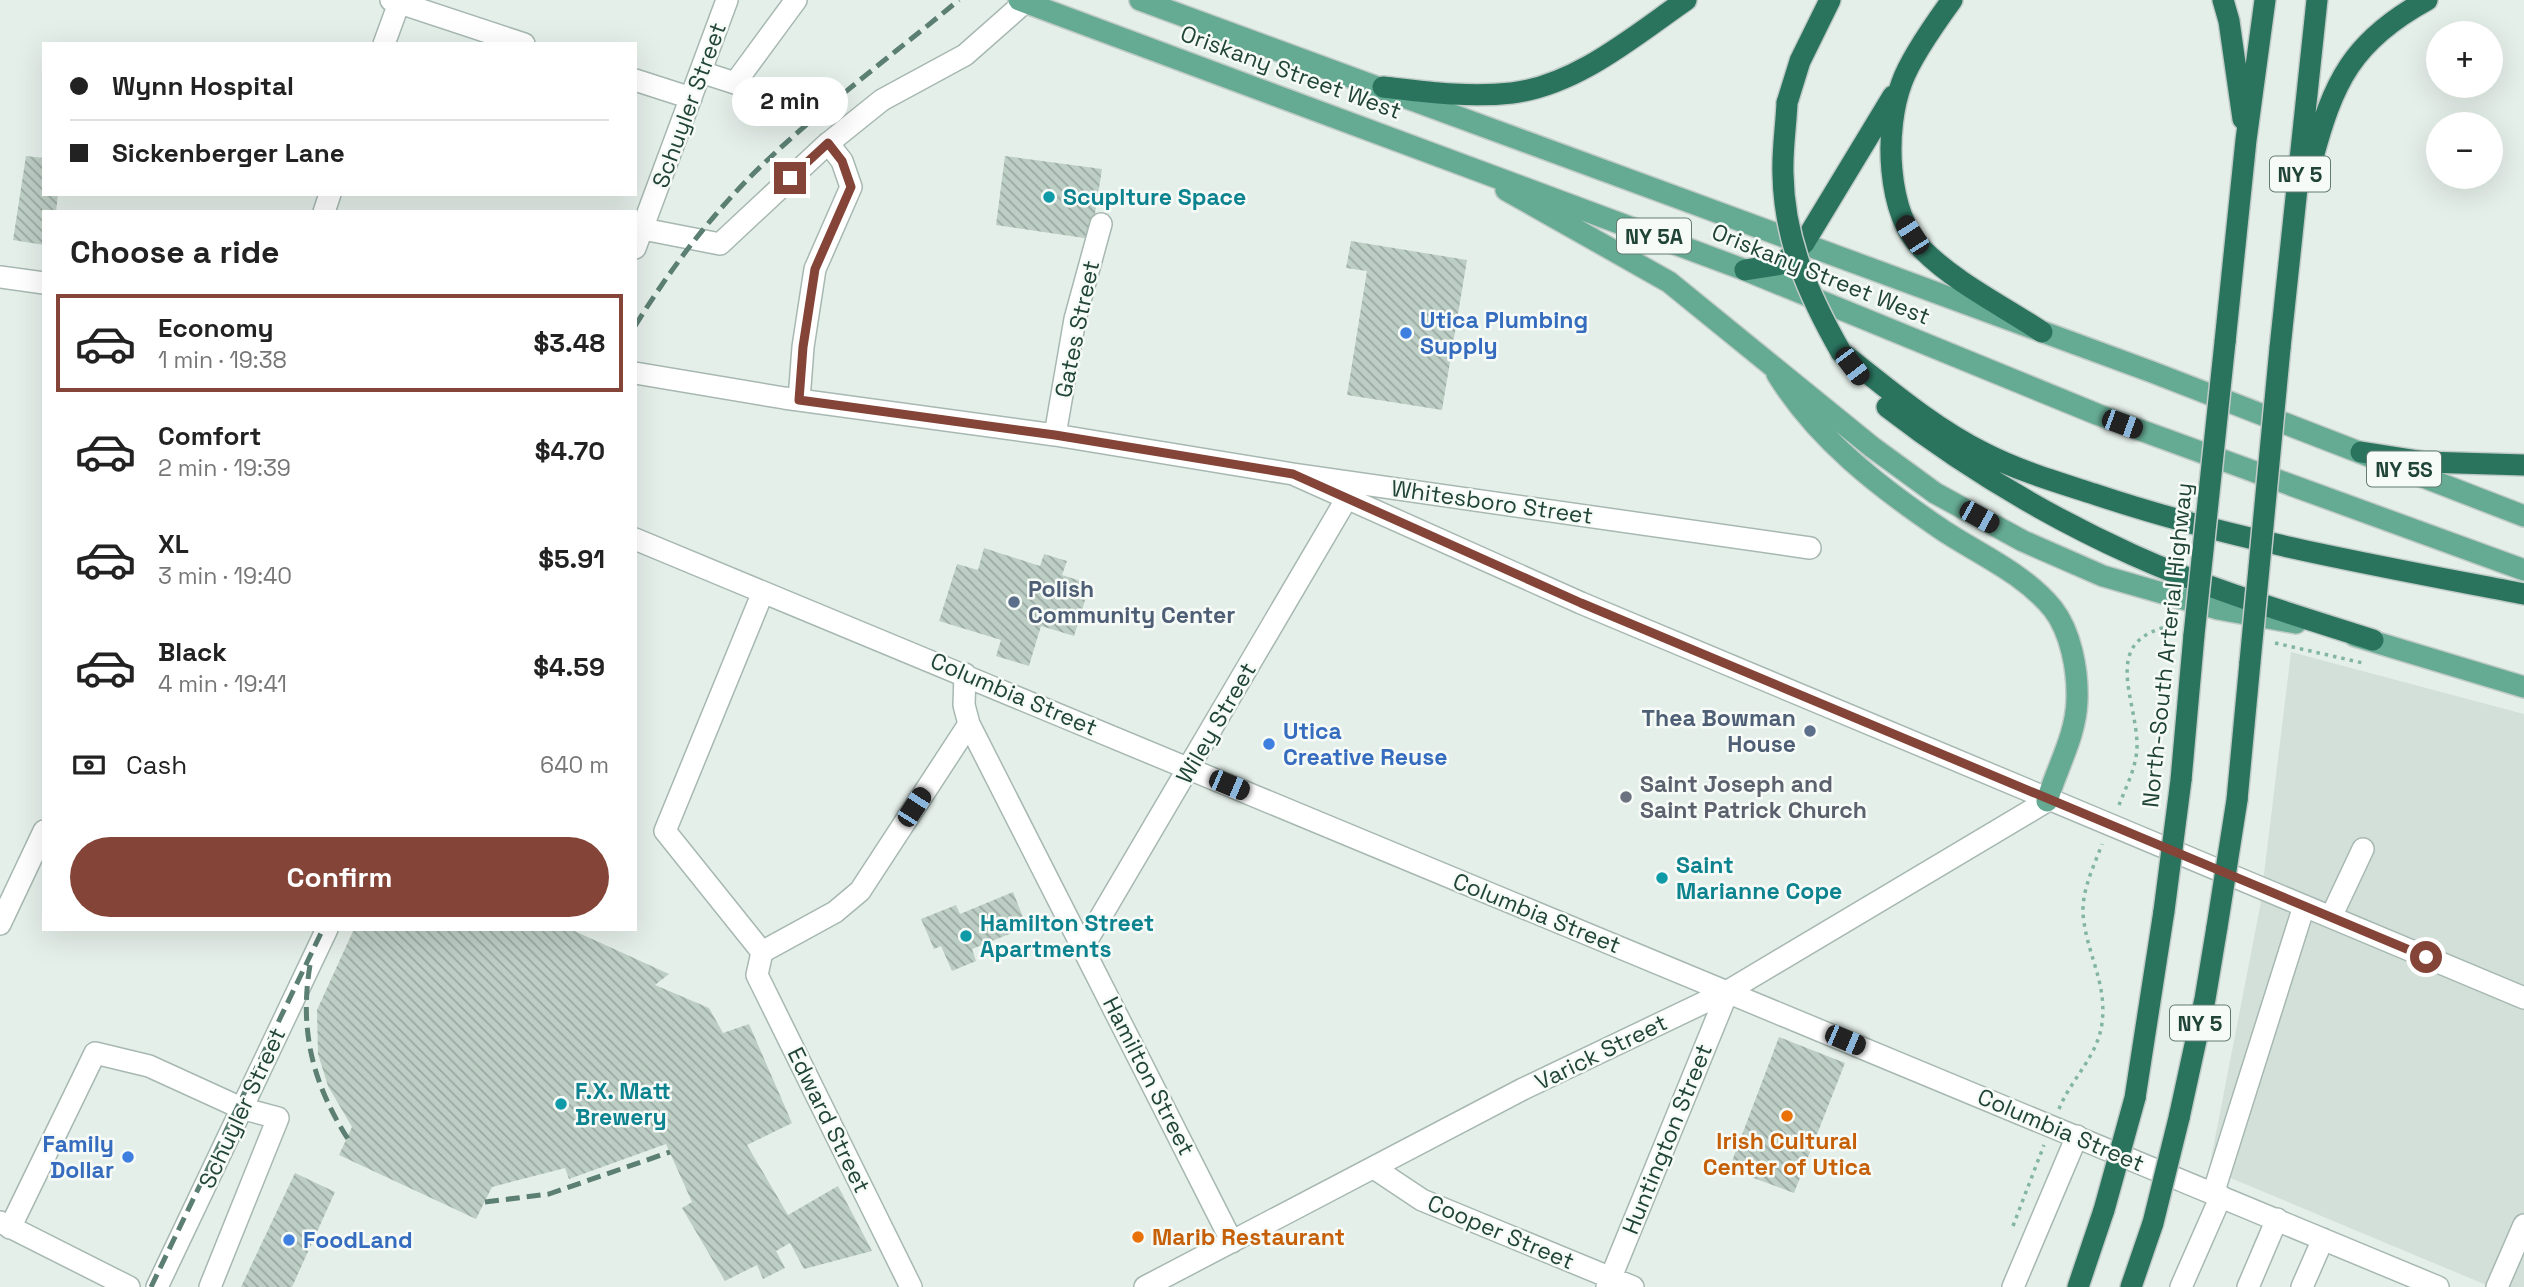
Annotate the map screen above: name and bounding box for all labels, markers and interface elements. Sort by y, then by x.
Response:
street label: Schuyler Street [645,18,733,192]
street label: Oriskany Street West [1176,18,1406,126]
map controls [2426,21,2503,189]
button: + [2426,21,2503,98]
text: Wynn Hospital [112,69,294,103]
callout: 2 min [732,76,848,125]
text: 2 min [760,86,820,116]
button: − [2426,112,2503,189]
text: Sickenberger Lane [112,136,345,170]
road number: NY 5 [2270,156,2330,192]
route end [774,162,806,194]
place label: Scuplture Space [1063,182,1246,212]
marker: Scuplture Space [1041,189,1057,205]
car [1892,212,1933,258]
street label: Oriskany Street West [1707,216,1935,332]
road number: NY 5A [1617,218,1691,254]
text: Choose a ride [70,232,280,272]
street label: Gates Street [1048,258,1106,400]
place label: Utica Plumbing Supply [1420,305,1588,361]
text: Economy [158,311,274,345]
icon: car [74,312,137,375]
marker: Utica Plumbing Supply [1398,325,1414,341]
text: $3.48 [534,326,605,360]
car [1831,343,1874,389]
text: 1 min · 19:38 [158,345,287,375]
car [2099,407,2146,441]
text: Comfort [158,419,261,453]
icon: car [74,420,137,483]
text: $4.70 [535,434,605,468]
road number: NY 5S [2367,452,2441,486]
text: 2 min · 19:39 [158,453,291,483]
street label: Whitesboro Street [1389,473,1595,531]
street label: North-South Arterial Highway [2135,481,2199,809]
car [1956,498,2003,536]
text: XL [158,527,189,561]
icon: car [74,528,137,591]
text: $5.91 [538,542,605,576]
text: 3 min · 19:40 [158,561,292,591]
place label: Polish Community Center [1028,574,1235,630]
marker: Polish Community Center [1006,594,1022,610]
text: Black [158,635,227,669]
icon: car [74,636,137,699]
street label: Columbia Street [926,645,1102,743]
text: $4.59 [533,650,605,684]
street label: Wiley Street [1169,657,1263,789]
text: 4 min · 19:41 [158,669,287,699]
place label: Thea Bowman House [1641,703,1796,759]
place label: Utica Creative Reuse [1283,716,1448,772]
marker: Thea Bowman House [1802,723,1818,739]
marker: Utica Creative Reuse [1261,736,1277,752]
icon: cash [70,746,108,784]
text: Cash [126,748,187,782]
text: 640 m [540,750,609,780]
car [1206,767,1253,803]
place label: Saint Joseph and Saint Patrick Church [1640,769,1867,825]
car [894,784,935,830]
marker: Saint Joseph and Saint Patrick Church [1618,789,1634,805]
button: Confirm [70,837,609,917]
place label: Saint Marianne Cope [1676,850,1842,906]
street label: Columbia Street [1449,866,1625,960]
marker: Saint Marianne Cope [1654,870,1670,886]
place label: Hamilton Street Apartments [980,908,1154,964]
marker: Hamilton Street Apartments [958,928,974,944]
route start [2410,941,2442,973]
street label: Hamilton Street [1096,992,1202,1160]
road number: NY 5 [2170,1006,2230,1040]
street label: Varick Street [1530,1007,1672,1097]
car [1822,1022,1869,1058]
street label: Schuyler Street [192,1023,292,1193]
street label: Huntington Street [1615,1039,1719,1239]
street label: Edward Street [781,1042,877,1198]
place label: F.X. Matt Brewery [575,1076,671,1132]
street label: Columbia Street [1973,1081,2149,1179]
marker: F.X. Matt Brewery [553,1096,569,1112]
marker: Irish Cultural Center of Utica [1779,1108,1795,1124]
place label: Irish Cultural Center of Utica [1703,1126,1871,1182]
place label: Family Dollar [43,1129,114,1185]
marker: Family Dollar [120,1149,136,1165]
street label: Cooper Street [1423,1188,1579,1276]
place label: Marib Restaurant [1152,1222,1345,1252]
place label: FoodLand [303,1225,413,1255]
marker: Marib Restaurant [1130,1229,1146,1245]
marker: FoodLand [281,1232,297,1248]

